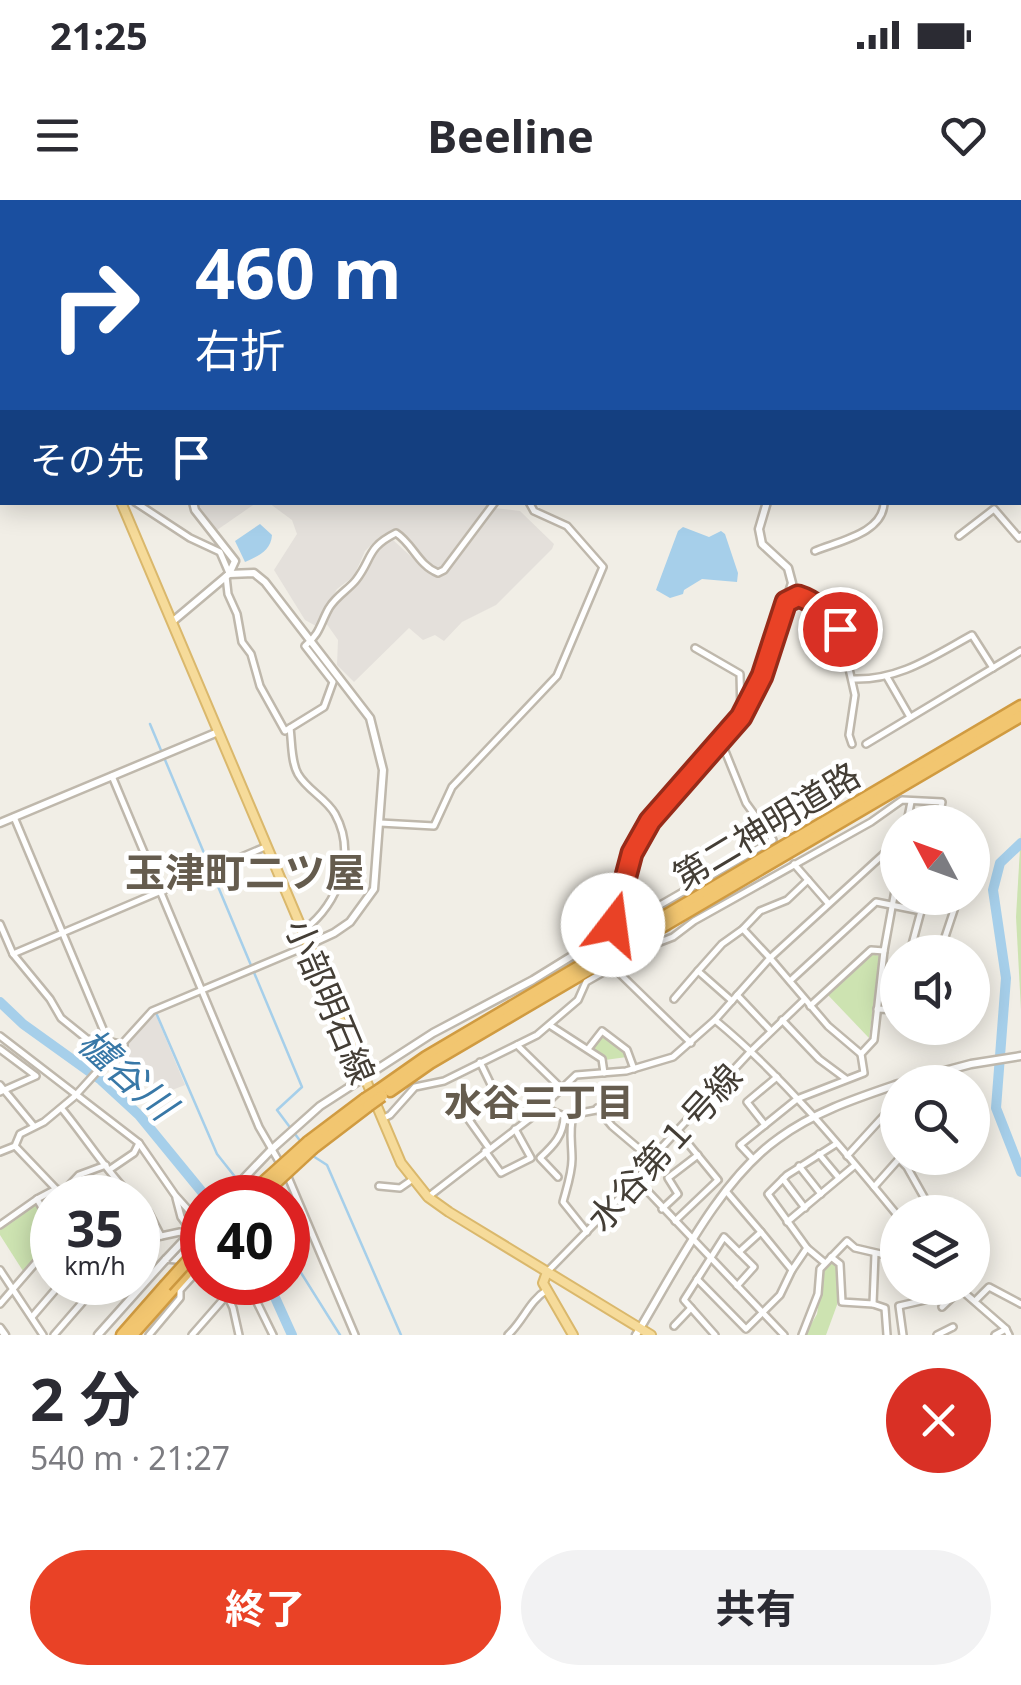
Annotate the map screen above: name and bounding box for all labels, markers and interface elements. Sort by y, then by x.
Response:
text: 21:25 [50,9,148,61]
text: Beeline [427,105,594,166]
icon: menu [30,108,85,163]
icon: heart [936,108,991,163]
text: 460 m [195,224,402,320]
icon: right [30,240,160,370]
text: 右折 [195,319,285,380]
icon: arrive [164,430,219,485]
text: その先 [30,433,144,485]
pin [798,587,883,672]
icon: arrive [813,602,868,657]
street label: 第二神明道路 [664,751,868,899]
north arrow [880,805,990,915]
map controls [880,805,990,1305]
district label: 玉津町二ツ屋 [125,844,365,899]
position arrow [561,873,665,977]
street label: 小部明石線 [275,911,387,1091]
button: sound [880,935,990,1045]
water label: 櫨谷川 [68,1016,191,1133]
street label: 水谷第１号線 [576,1053,752,1241]
button: search [880,1065,990,1175]
district label: 水谷三丁目 [444,1075,634,1127]
speed limit sign: 40 [180,1175,310,1305]
text: 35 [66,1194,124,1262]
button: layers [880,1195,990,1305]
text: km/h [64,1248,126,1282]
text: 2 分 [30,1357,140,1439]
button: close [886,1368,991,1473]
text: 540 m · 21:27 [30,1436,230,1479]
button: 終了 [30,1550,501,1665]
button: 共有 [521,1550,991,1665]

